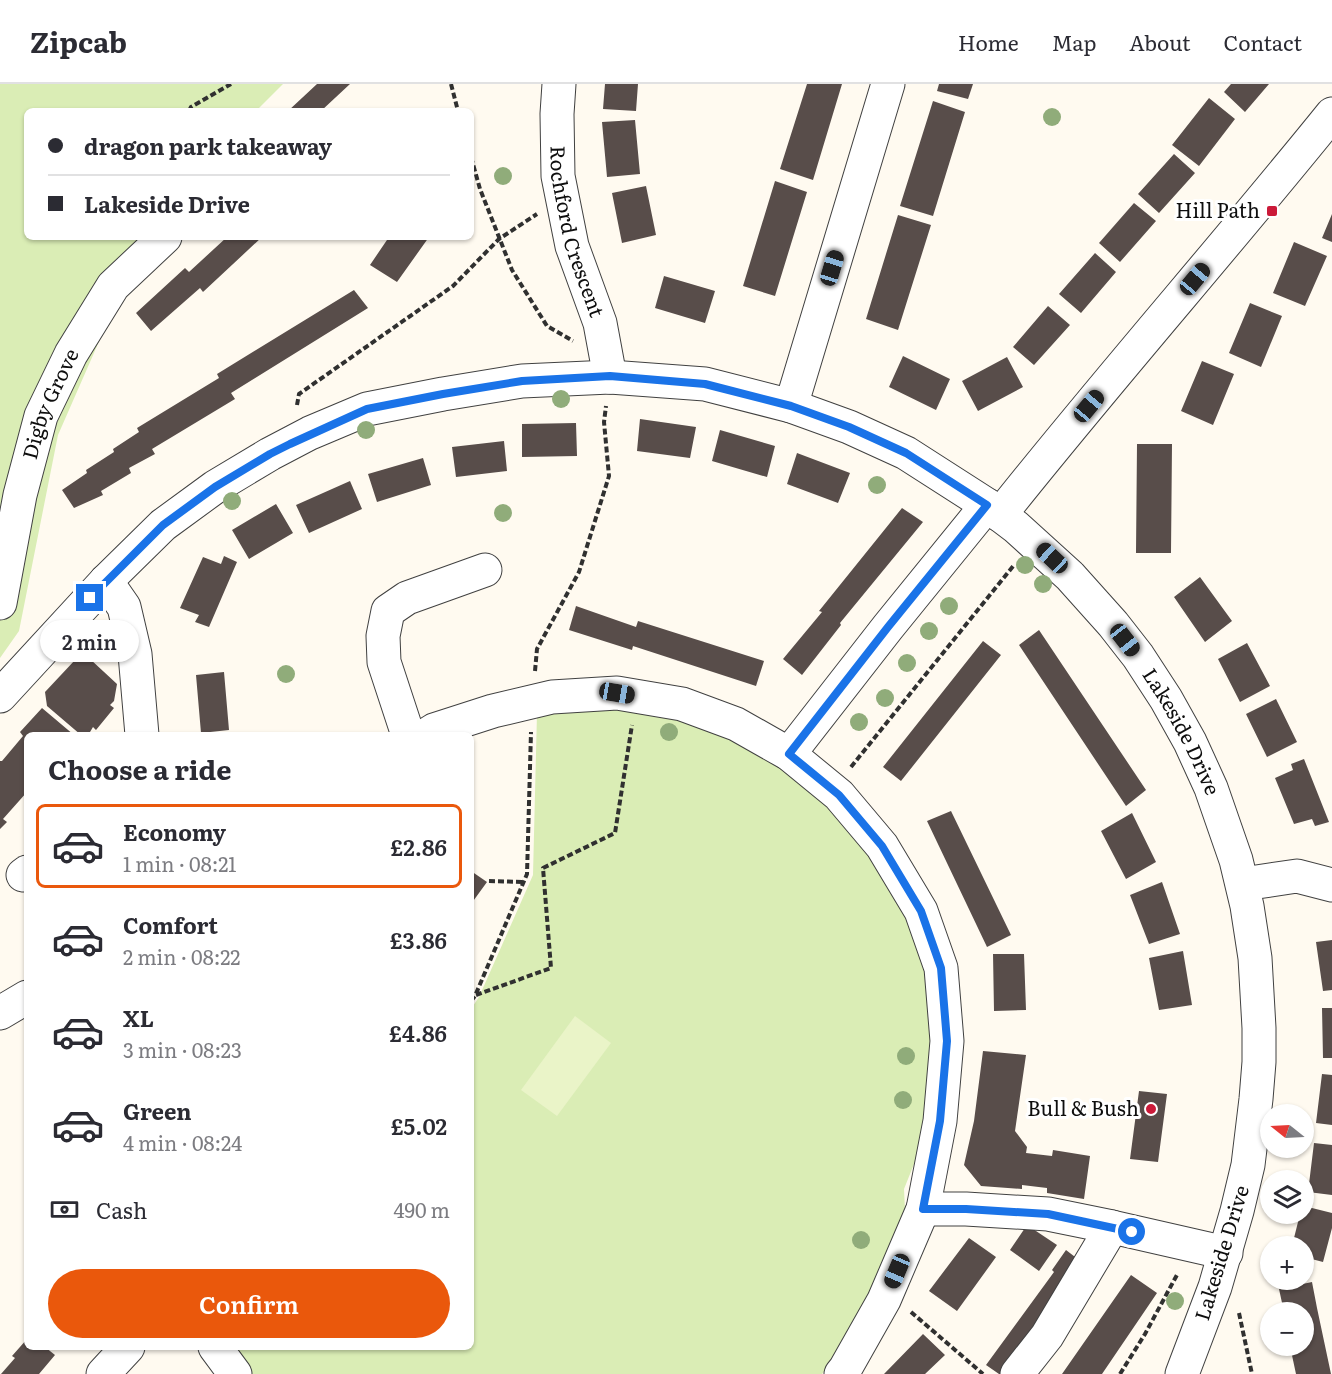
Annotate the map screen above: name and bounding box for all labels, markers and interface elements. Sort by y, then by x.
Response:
text: Zipcab [30,20,127,62]
text: Home [958,26,1019,57]
text: Map [1052,26,1096,57]
text: About [1129,26,1191,57]
text: Contact [1224,26,1302,57]
text: dragon park takeaway [84,129,332,162]
street label: Rochford Crescent [544,145,614,321]
text: Lakeside Drive [84,187,250,220]
place label: Hill Path [1176,194,1260,224]
marker: Hill Path [1265,204,1279,218]
car [818,248,846,288]
car [1177,259,1213,299]
street label: Digby Grove [13,343,85,462]
car [1071,386,1107,426]
car [1033,539,1071,577]
route end [76,584,103,611]
callout: 2 min [40,619,140,661]
car [1107,620,1143,660]
text: 2 min [62,626,117,656]
street label: Lakeside Drive [1137,661,1229,798]
car [598,681,636,705]
text: Choose a ride [48,748,231,788]
text: Economy [123,815,226,848]
icon: car [51,819,105,873]
text: £2.86 [390,830,447,863]
text: 1 min · 08:21 [123,848,236,878]
text: Comfort [123,908,218,941]
icon: car [51,912,105,966]
text: £3.86 [390,923,447,956]
text: 2 min · 08:22 [123,941,240,971]
text: XL [123,1001,154,1034]
icon: car [51,1005,105,1059]
text: £4.86 [389,1016,447,1049]
text: 3 min · 08:23 [123,1034,242,1064]
place label: Bull & Bush [1027,1092,1139,1122]
text: Green [123,1094,192,1127]
icon: car [51,1098,105,1152]
marker: Bull & Bush [1144,1102,1158,1116]
north arrow [1260,1104,1314,1158]
map controls [1260,1104,1314,1356]
text: £5.02 [391,1109,447,1142]
text: 4 min · 08:24 [123,1127,242,1157]
button: layers [1260,1170,1314,1224]
street label: Lakeside Drive [1185,1181,1255,1324]
icon: cash [48,1193,81,1226]
text: Cash [96,1193,147,1226]
text: 490 m [394,1194,450,1224]
route start [1118,1218,1145,1245]
button: + [1260,1236,1314,1290]
car [882,1251,912,1291]
button: Confirm [48,1269,450,1338]
button: − [1260,1302,1314,1356]

